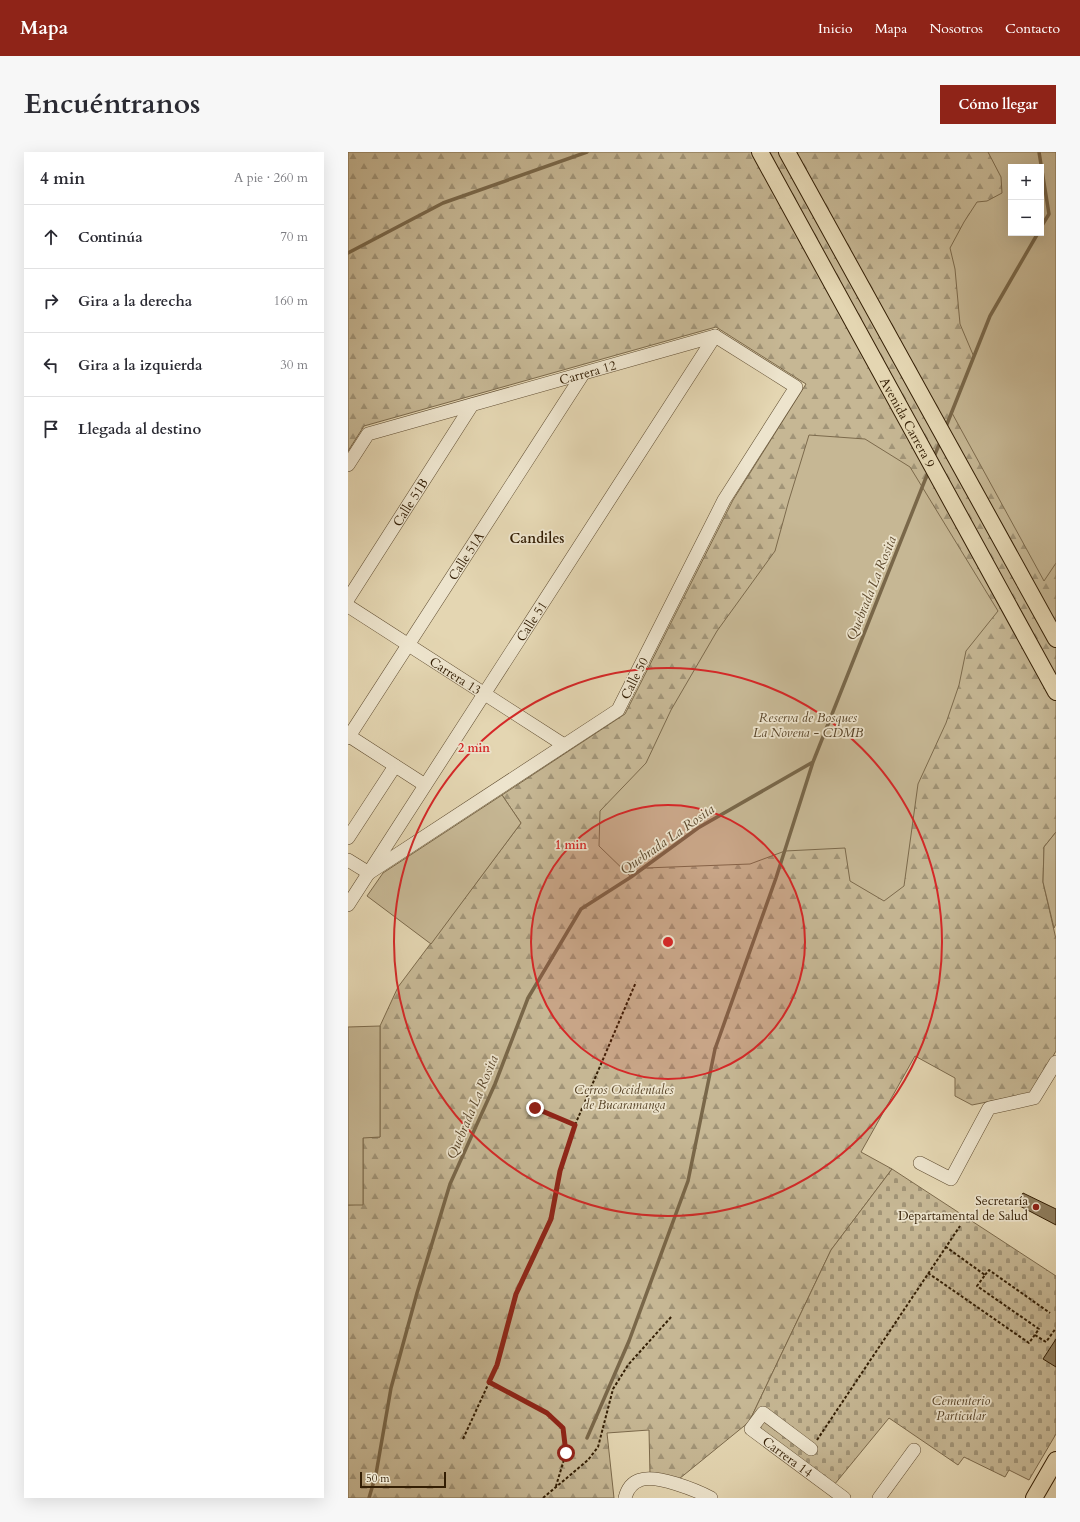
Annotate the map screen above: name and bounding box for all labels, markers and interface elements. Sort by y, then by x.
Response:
text: Mapa [20,15,68,41]
text: Inicio [818,19,853,38]
text: Mapa [875,19,907,38]
text: Nosotros [929,19,983,38]
text: Contacto [1005,19,1060,38]
text: Encuéntranos [24,85,200,123]
button: Cómo llegar [940,85,1056,124]
map controls [1008,164,1044,236]
button: + [1008,164,1044,200]
text: 4 min [40,167,85,190]
text: A pie · 260 m [234,169,308,187]
button: − [1008,200,1044,236]
icon: ahead [40,226,62,248]
text: Continúa [78,227,143,247]
text: 70 m [280,228,308,246]
icon: right [40,290,62,312]
text: Gira a la derecha [78,291,192,311]
text: 160 m [274,292,308,310]
icon: left [40,354,62,376]
text: Gira a la izquierda [78,355,202,375]
text: 30 m [280,356,308,374]
street label: Carrera 12 [557,356,619,390]
street label: Avenida Carrera 9 [875,374,939,471]
icon: arrive [40,418,62,440]
text: Llegada al destino [78,419,201,439]
street label: Calle 51B [389,475,433,530]
street label: Calle 51A [444,528,489,584]
district label: Candiles [509,529,565,548]
water label: Quebrada La Rosita [842,533,901,643]
street label: Calle 51 [512,598,552,645]
street label: Carrera 13 [426,653,484,699]
street label: Calle 50 [617,654,653,703]
park label: Reserva de Bosques La Novena - CDMB [753,709,864,742]
text: 2 min [458,740,490,756]
water label: Quebrada La Rosita [616,800,718,879]
text: 1 min [555,837,587,853]
centre of rings [661,935,675,949]
water label: Quebrada La Rosita [442,1052,503,1162]
park label: Cerros Occidentales de Bucaramanga [574,1081,674,1114]
route end [526,1099,544,1117]
place label: Secretaría Departamental de Salud [898,1192,1028,1225]
marker: Secretaría Departamental de Salud [1031,1202,1041,1212]
park label: Cementerio Particular [932,1392,990,1425]
street label: Carrera 14 [759,1433,816,1482]
route start [557,1444,575,1462]
scale bar [360,1470,446,1489]
text: 50 m [366,1471,390,1486]

